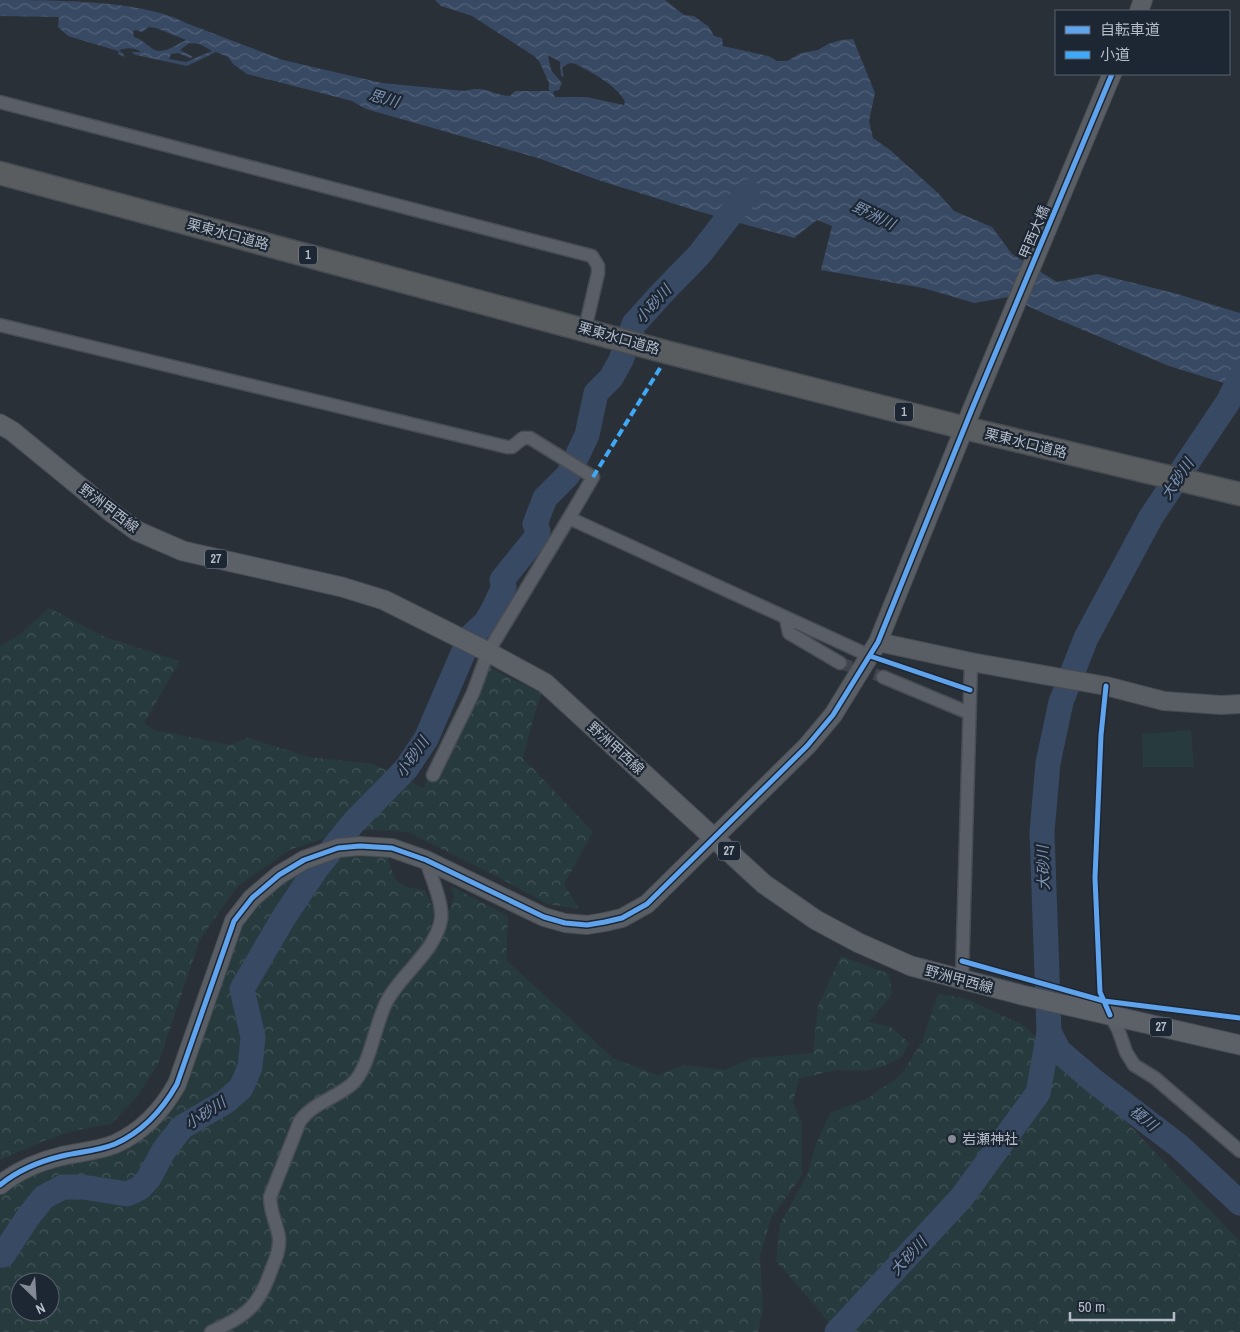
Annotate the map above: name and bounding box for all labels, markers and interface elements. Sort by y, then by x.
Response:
legend [1055,10,1230,75]
text: 自転車道 [1100,19,1160,40]
text: 小道 [1100,44,1130,65]
water label: 思川 [367,84,403,113]
water label: 野洲川 [849,196,901,235]
street label: 甲西大橋 [1015,203,1053,261]
street label: 栗東水口道路 [185,214,271,254]
road number: 1 [299,246,317,264]
water label: 小砂川 [630,279,677,328]
street label: 栗東水口道路 [576,318,662,358]
road number: 1 [895,402,913,422]
street label: 栗東水口道路 [983,424,1069,462]
water label: 大砂川 [1156,453,1199,504]
street label: 野洲甲西線 [76,480,142,536]
road number: 27 [205,550,227,568]
street label: 野洲甲西線 [584,718,648,778]
water label: 小砂川 [390,731,435,781]
road number: 27 [718,841,740,860]
water label: 大砂川 [1032,843,1054,891]
street label: 野洲甲西線 [923,961,995,997]
road number: 27 [1150,1018,1172,1036]
water label: 小砂川 [180,1091,231,1134]
water label: 榎川 [1126,1100,1164,1137]
place label: 岩瀬神社 [962,1130,1018,1148]
marker: 岩瀬神社 [946,1133,958,1145]
water label: 大砂川 [885,1231,932,1280]
north arrow [10,1272,60,1322]
scale bar [1070,1290,1174,1322]
text: 50 m [1078,1296,1105,1317]
text: N [33,1299,48,1319]

